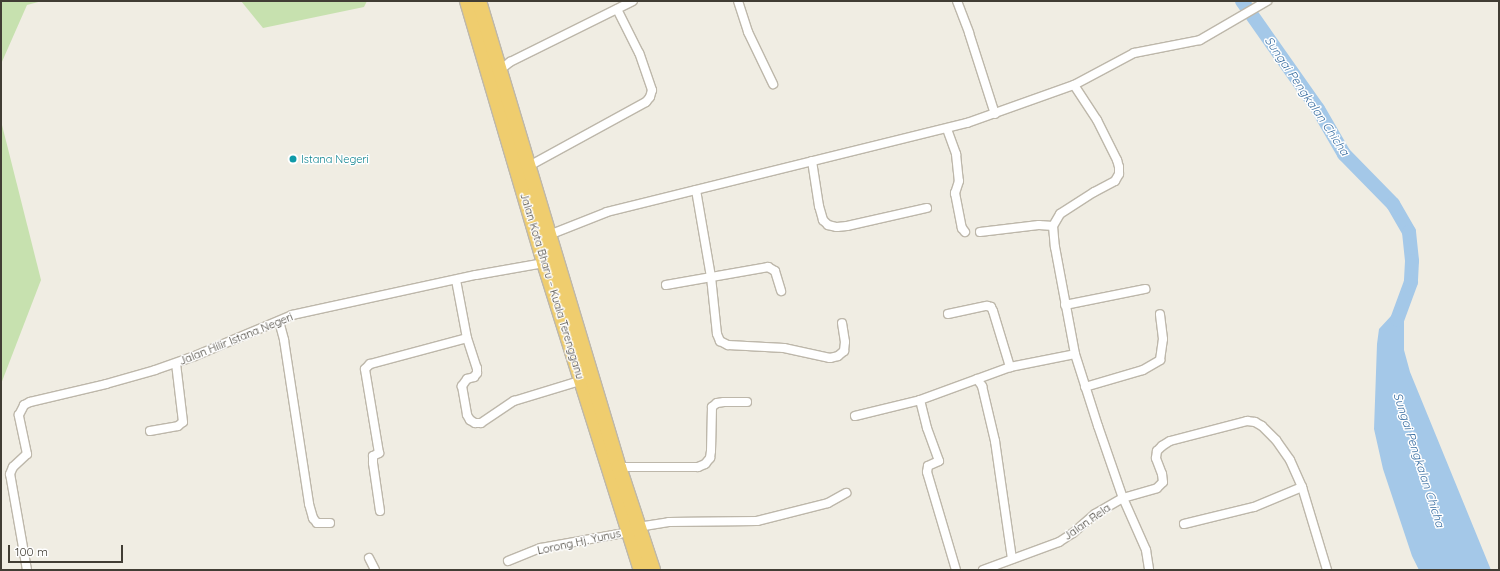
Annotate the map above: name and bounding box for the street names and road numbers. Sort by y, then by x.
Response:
street label: Jalan Kota Bharu – Kuala Terengganu [517,191,587,381]
street label: Jalan Hilir Istana Negeri [177,310,295,368]
street label: Jalan Rela [1061,501,1113,543]
street label: Lorong Hj. Yunus [536,527,622,557]

